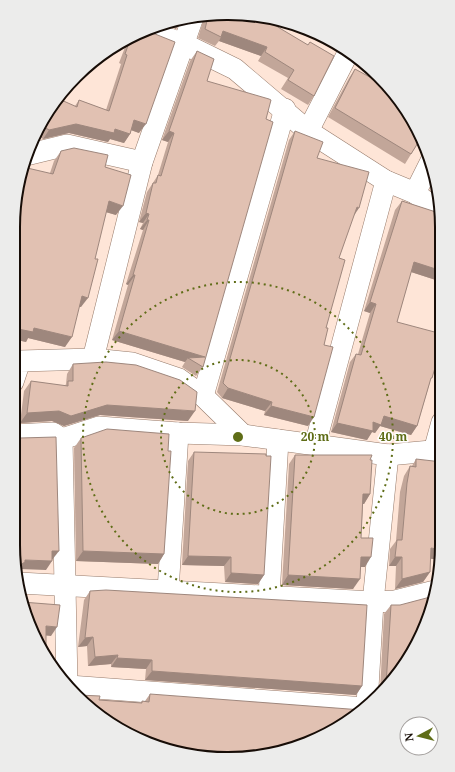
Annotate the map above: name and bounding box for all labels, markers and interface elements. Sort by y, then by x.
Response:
text: 20 m [301,428,329,445]
text: 40 m [379,428,407,445]
centre of rings [231,430,245,444]
north arrow [399,716,439,756]
text: N [401,732,417,742]

